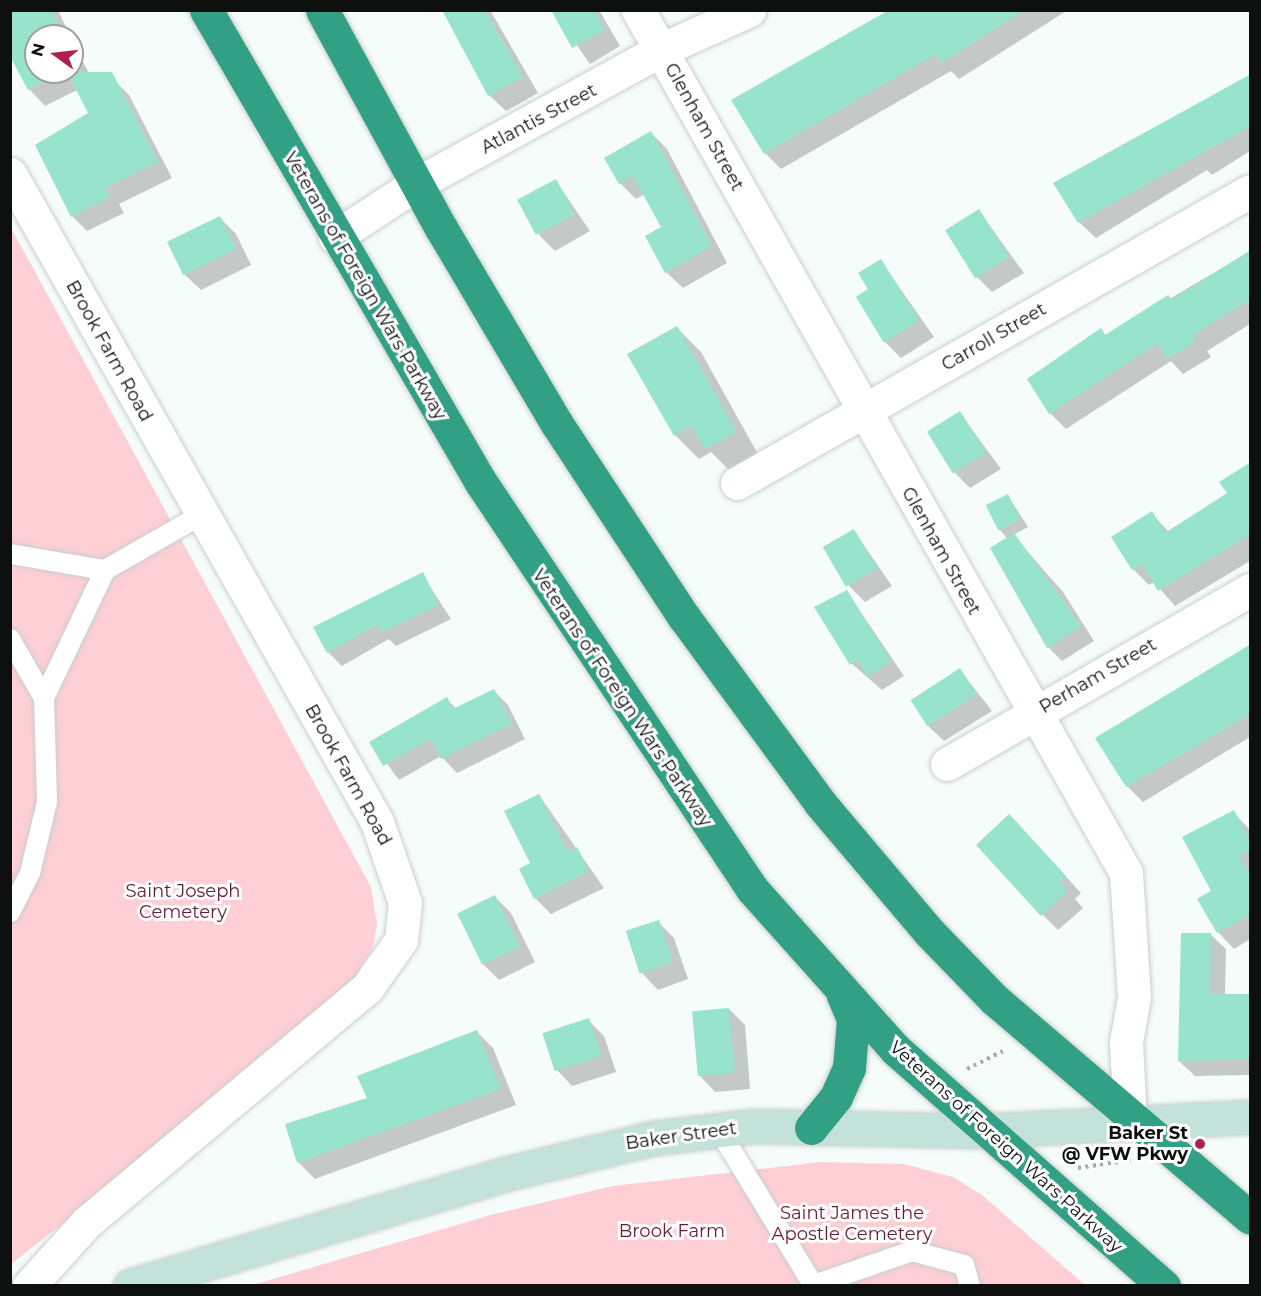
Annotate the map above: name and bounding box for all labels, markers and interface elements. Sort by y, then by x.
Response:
north arrow [24,24,84,84]
text: N [27,41,49,58]
street label: Glenham Street [660,59,748,195]
street label: Atlantis Street [477,79,601,159]
street label: Veterans of Foreign Wars Parkway [279,148,451,424]
street label: Brook Farm Road [61,277,157,425]
street label: Carroll Street [938,298,1050,376]
street label: Glenham Street [897,483,985,619]
street label: Veterans of Foreign Wars Parkway [528,565,716,831]
street label: Perham Street [1036,634,1160,718]
street label: Brook Farm Road [300,701,396,849]
park label: Saint Joseph Cemetery [125,881,241,924]
street label: Veterans of Foreign Wars Parkway [885,1037,1127,1257]
street label: Baker Street [624,1118,738,1154]
place label: Baker St @ VFW Pkwy [1062,1123,1188,1166]
marker: Baker St @ VFW Pkwy [1193,1137,1207,1151]
park label: Saint James the Apostle Cemetery [772,1203,932,1246]
park label: Brook Farm [619,1220,725,1242]

